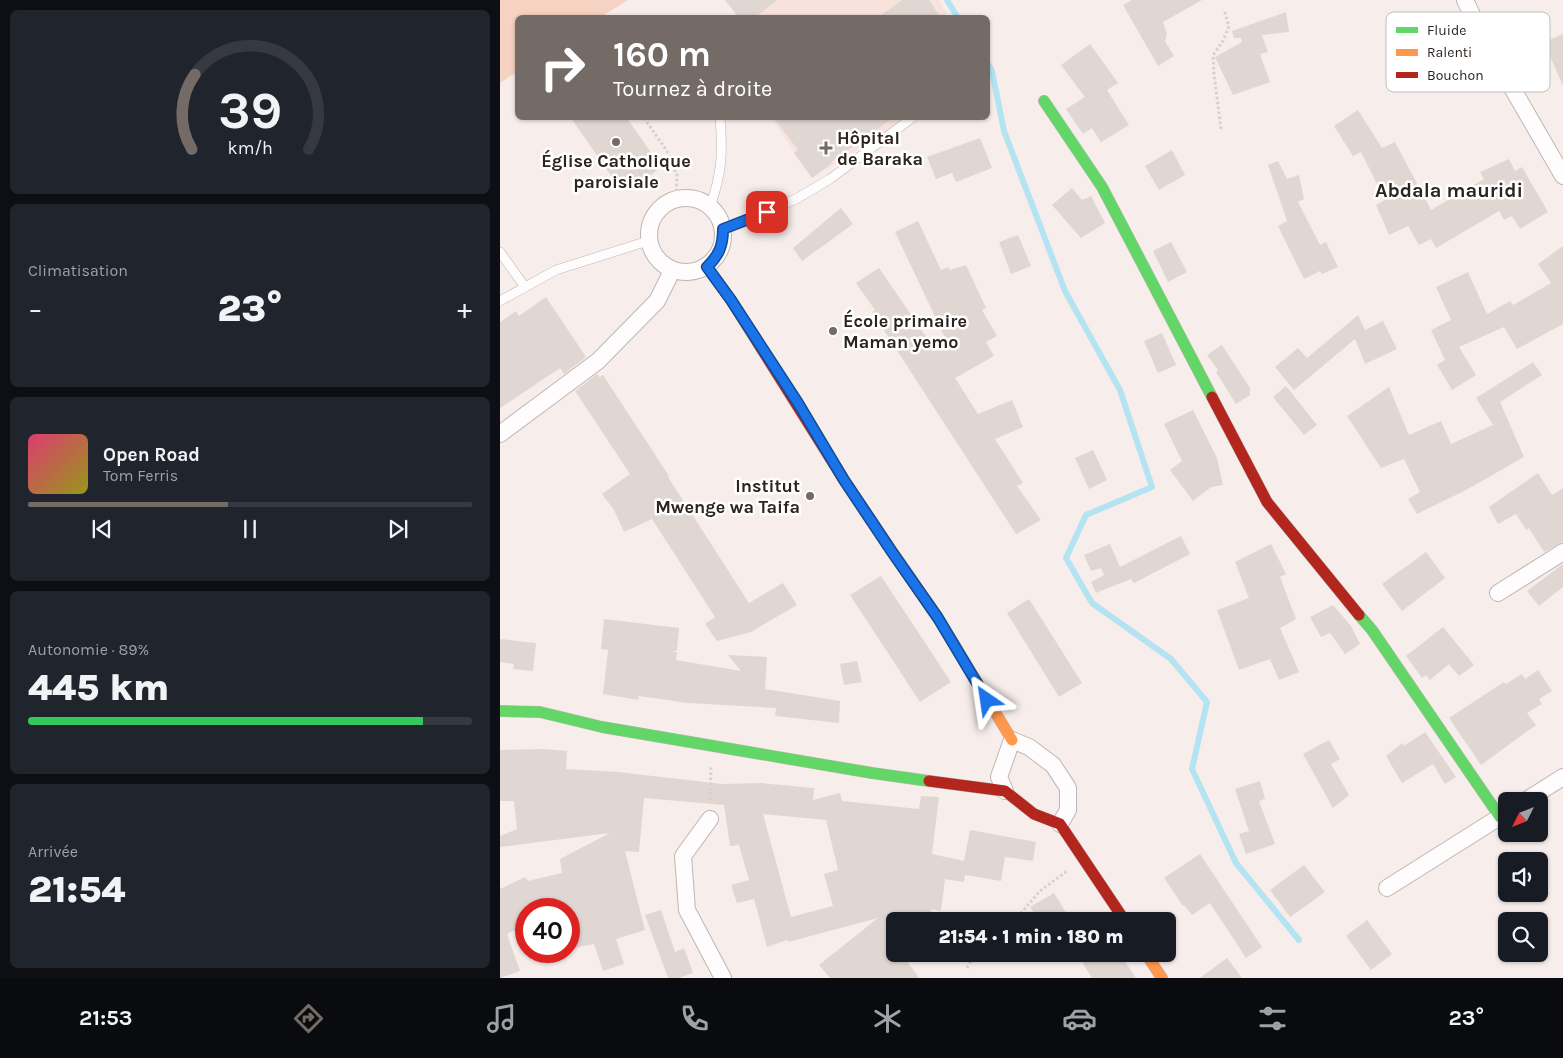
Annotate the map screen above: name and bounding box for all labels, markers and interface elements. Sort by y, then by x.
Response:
legend [1386,12,1550,92]
text: Fluide [1427,22,1466,39]
text: 160 m [613,34,711,75]
icon: right [530,35,595,100]
text: Ralenti [1427,44,1472,61]
text: Bouchon [1427,67,1484,84]
text: Tournez à droite [613,76,772,102]
text: 39 [218,80,282,141]
place label: Hôpital de Baraka [837,127,923,170]
marker: Église Catholique paroisiale [610,136,622,148]
text: km/h [227,138,273,159]
marker: Hôpital de Baraka [819,141,833,155]
place label: Église Catholique paroisiale [541,149,691,193]
district label: Abdala mauridi [1375,179,1523,202]
pin [746,191,788,233]
icon: arrive [753,198,781,226]
text: Climatisation [28,261,128,280]
text: 23° [217,286,283,331]
text: − [28,292,43,325]
text: + [457,292,472,325]
place label: École primaire Maman yemo [843,309,967,353]
marker: École primaire Maman yemo [827,325,839,337]
text: Open Road [103,444,200,466]
text: Tom Ferris [103,466,178,485]
place label: Institut Mwenge wa Taifa [655,475,800,518]
marker: Institut Mwenge wa Taifa [804,490,816,502]
icon: previous [88,515,116,543]
icon: pause [236,515,264,543]
icon: next [384,515,412,543]
text: Autonomie · 89% [28,640,149,659]
text: 445 km [28,665,169,710]
position arrow [960,673,1012,725]
north arrow [1498,792,1548,842]
map controls [1498,792,1548,962]
text: Arrivée [28,842,78,861]
button: sound [1498,852,1548,902]
text: 21:54 [28,867,125,912]
speed limit sign: 40 [515,898,580,963]
button: search [1498,912,1548,962]
text: 21:54 · 1 min · 180 m [939,926,1123,948]
icon: directions [291,1001,326,1036]
icon: music [484,1001,519,1036]
icon: phone [677,1001,712,1036]
icon: climate [870,1001,905,1036]
icon: car [1062,1001,1097,1036]
icon: filters [1255,1001,1290,1036]
text: 21:53 [79,1005,133,1031]
text: 23° [1448,1005,1484,1031]

